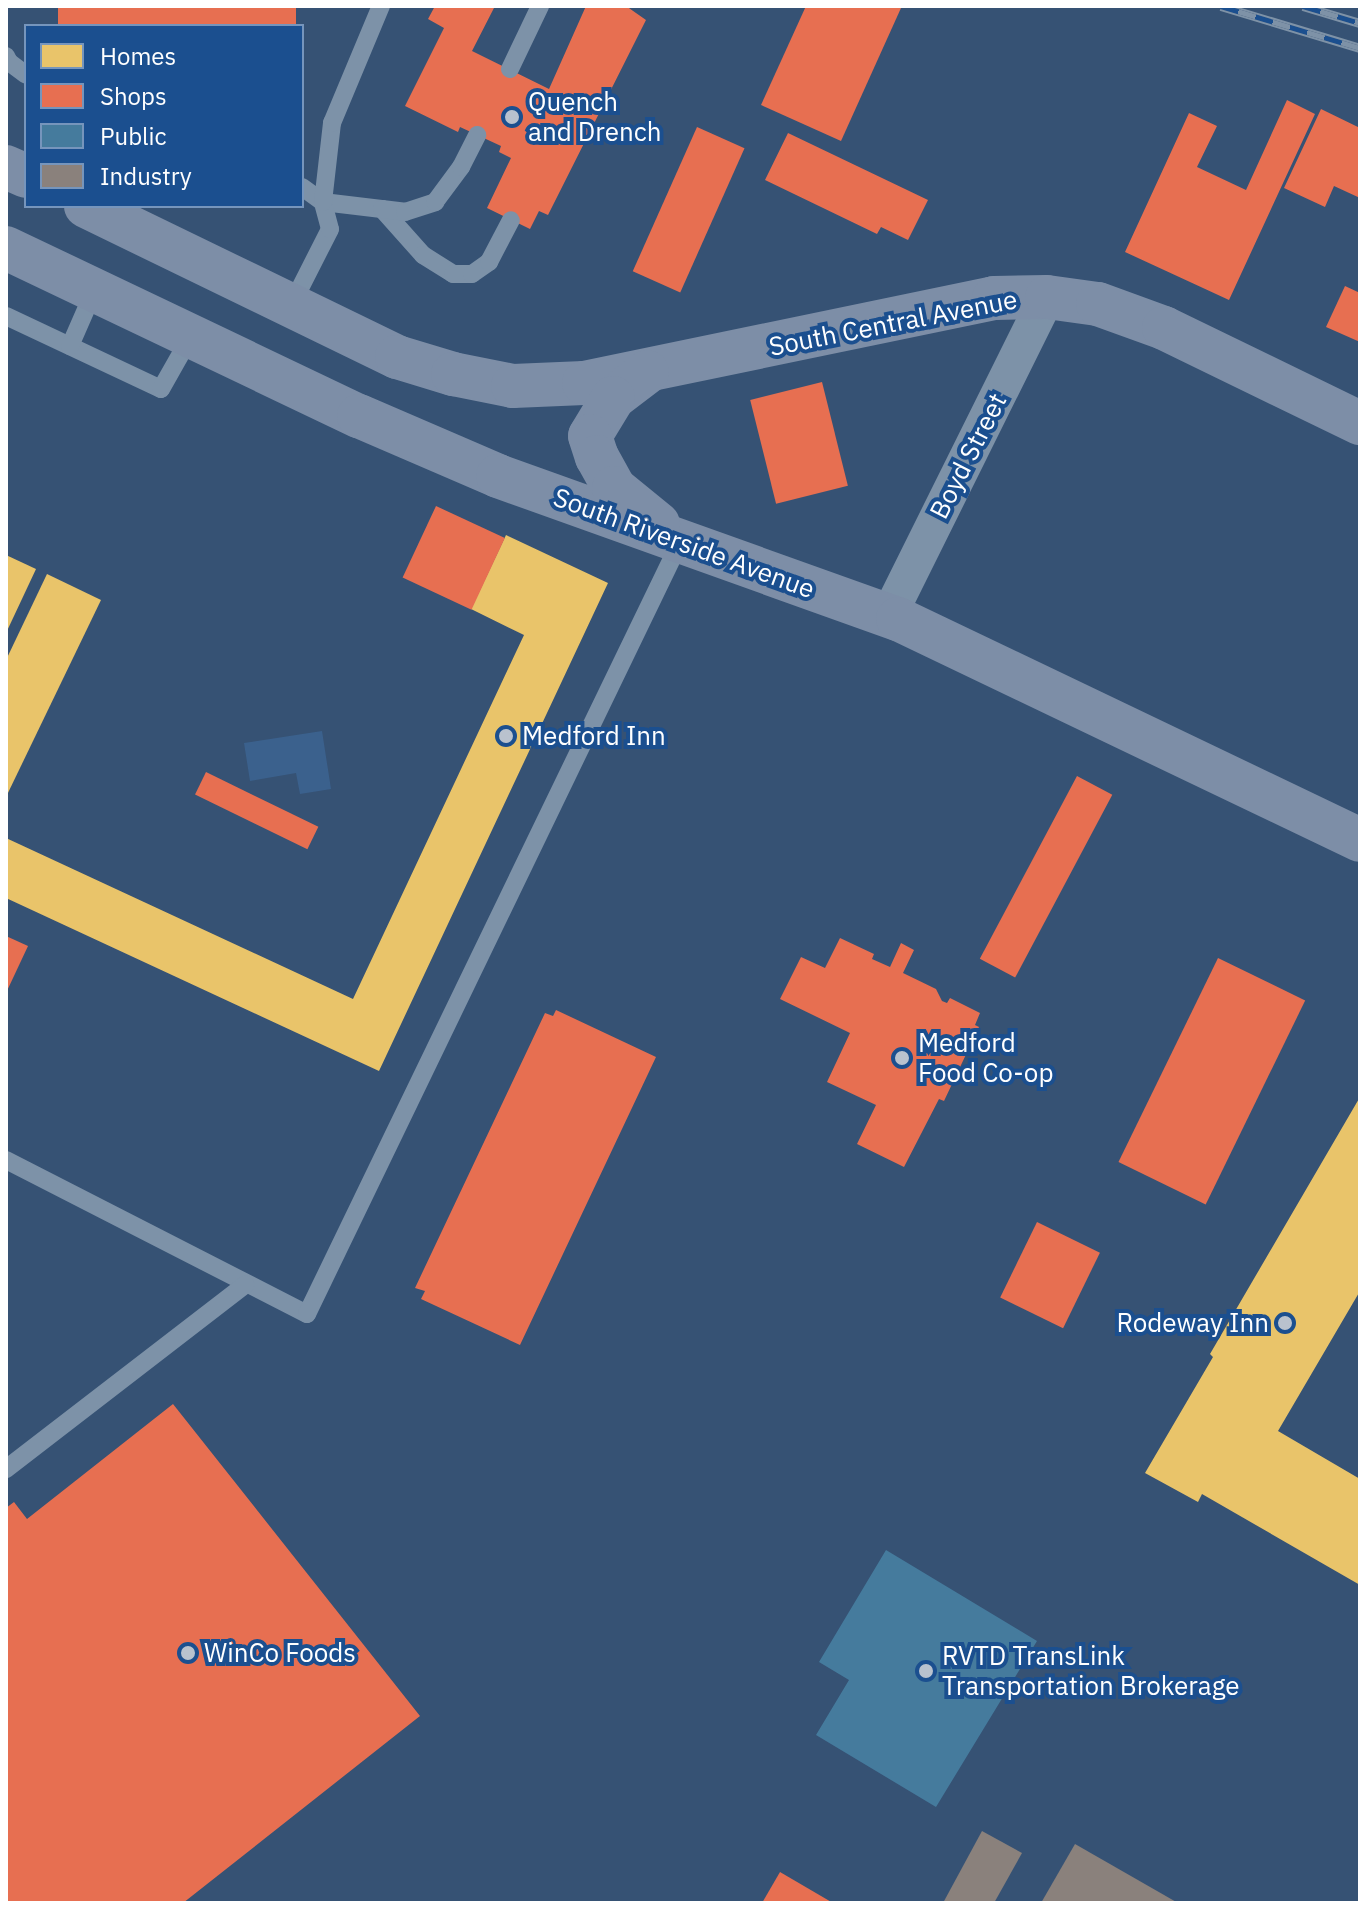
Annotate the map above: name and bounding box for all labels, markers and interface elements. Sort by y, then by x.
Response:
legend [24,24,304,208]
text: Homes [100,40,176,72]
text: Shops [100,80,167,112]
place label: Quench and Drench [528,86,662,148]
marker: Quench and Drench [503,108,521,126]
text: Public [100,120,167,152]
text: Industry [100,160,192,192]
street label: South Central Avenue [766,284,1020,362]
street label: Boyd Street [923,388,1013,524]
street label: South Riverside Avenue [549,481,819,605]
place label: Medford Inn [522,720,666,752]
marker: Medford Inn [497,727,515,745]
place label: Medford Food Co-op [918,1027,1053,1088]
marker: Medford Food Co-op [893,1049,911,1067]
place label: Rodeway Inn [1116,1307,1269,1339]
marker: Rodeway Inn [1276,1314,1294,1332]
place label: WinCo Foods [204,1637,356,1669]
place label: RVTD TransLink Transportation Brokerage [942,1640,1239,1702]
marker: WinCo Foods [179,1644,197,1662]
marker: RVTD TransLink Transportation Brokerage [917,1662,935,1680]

